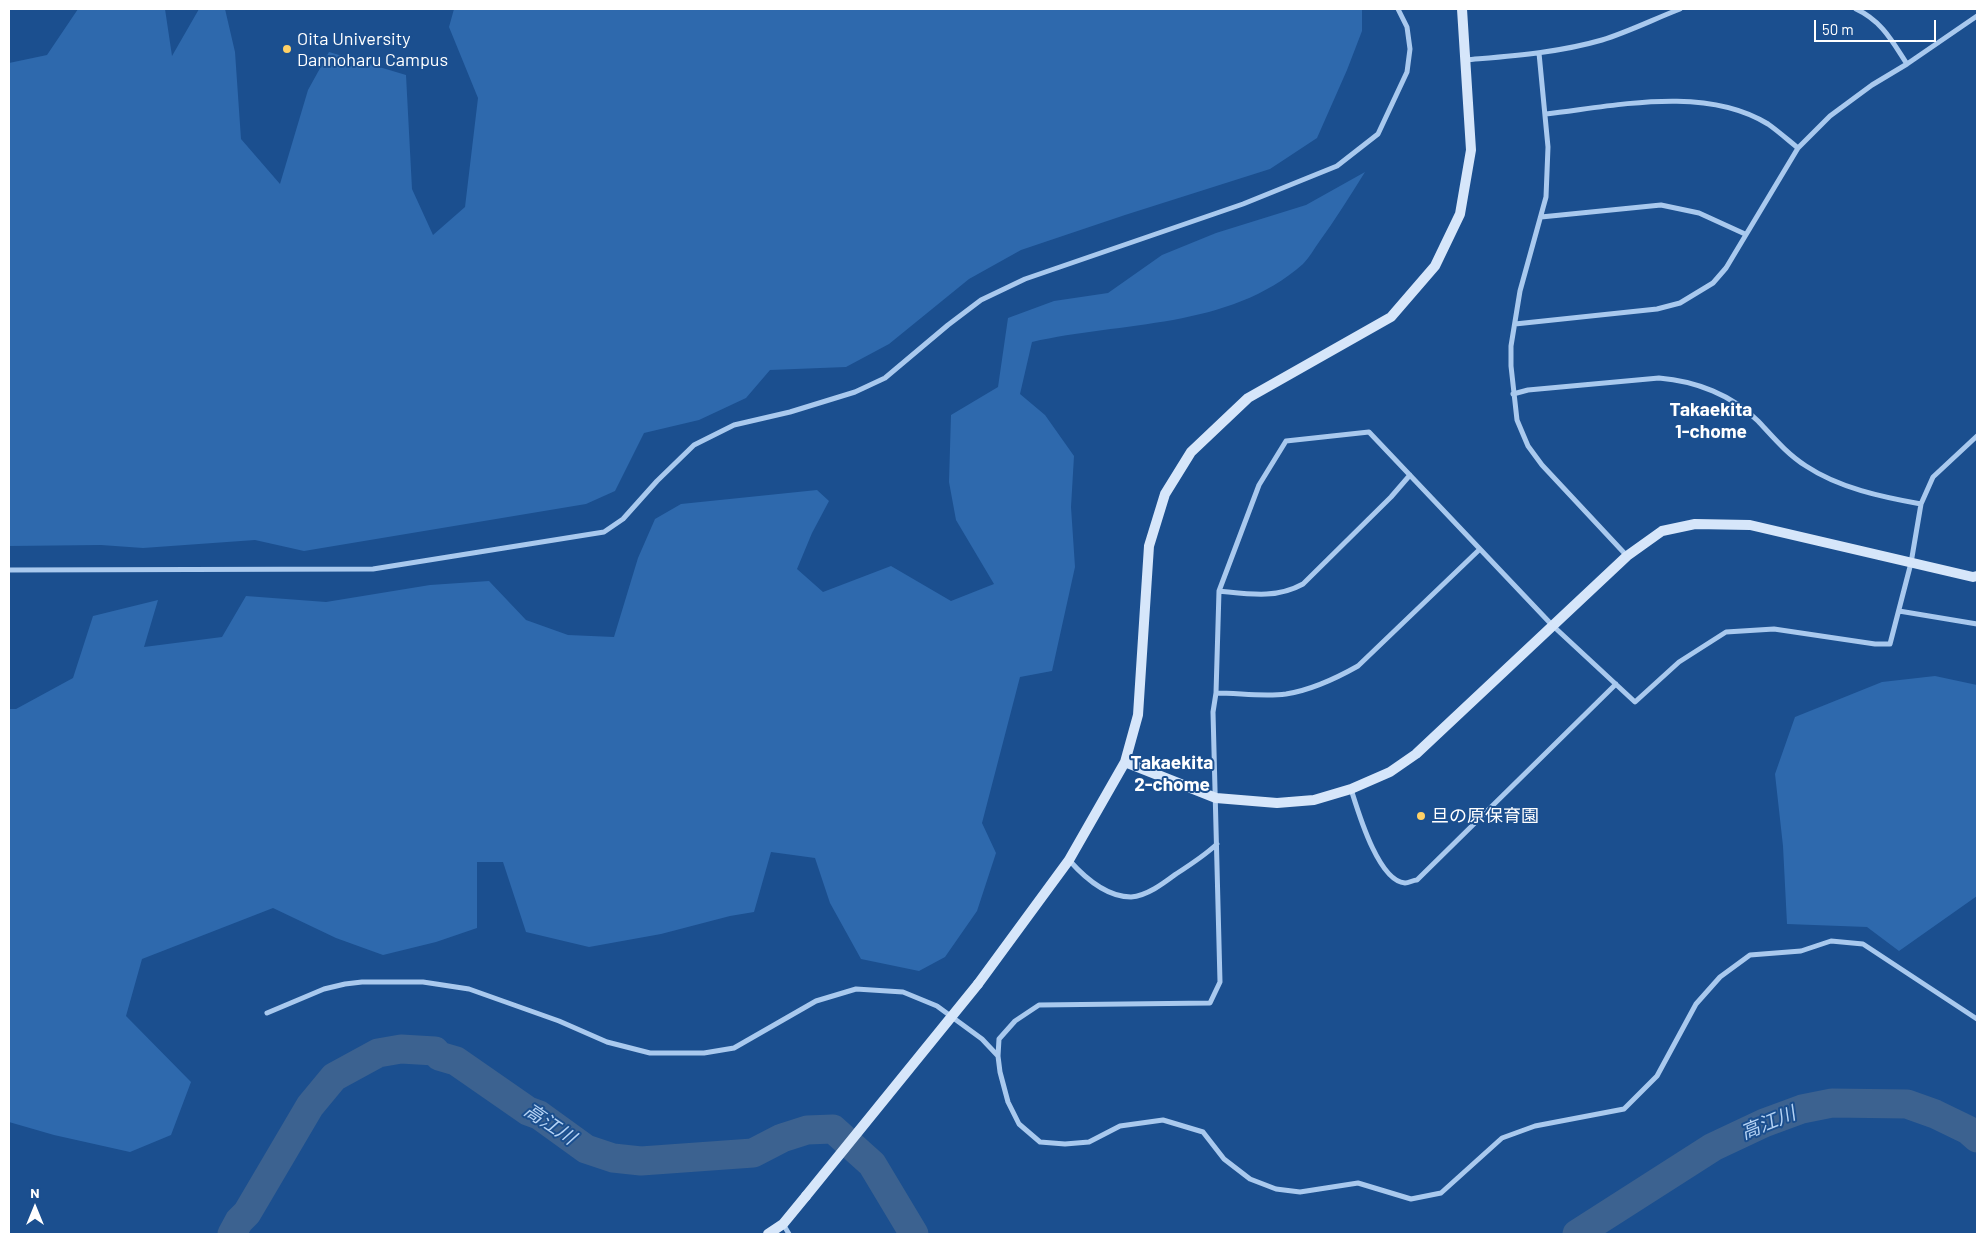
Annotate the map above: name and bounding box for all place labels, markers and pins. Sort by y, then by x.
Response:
place label: Oita University Dannoharu Campus [297,28,448,70]
marker: Oita University Dannoharu Campus [281,43,293,55]
place label: 旦の原保育園 [1431,805,1539,827]
marker: 旦の原保育園 [1415,810,1427,822]

